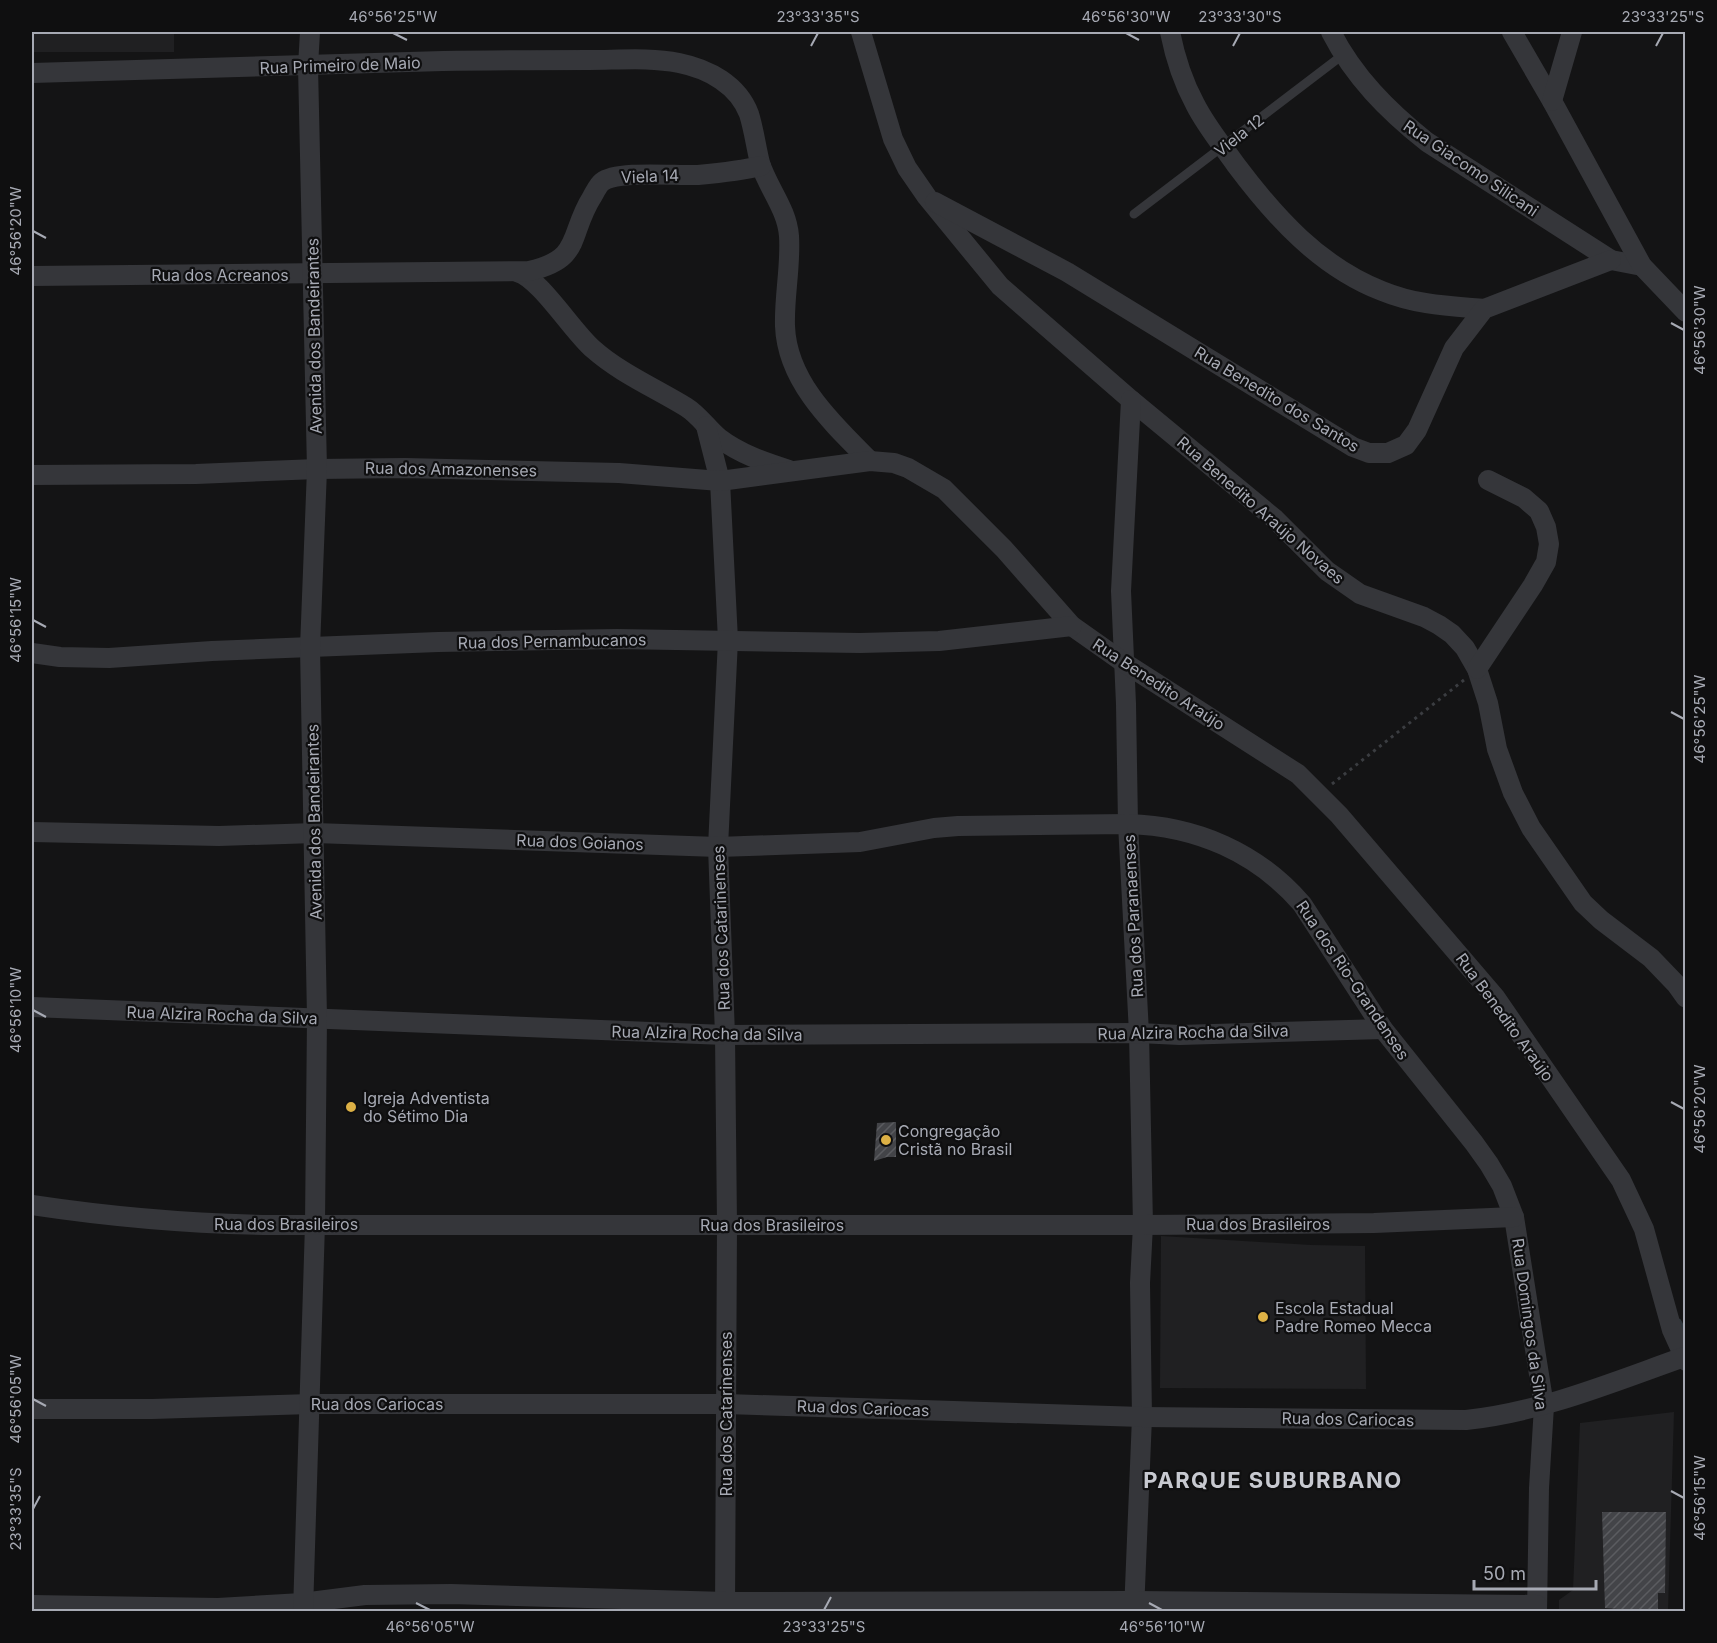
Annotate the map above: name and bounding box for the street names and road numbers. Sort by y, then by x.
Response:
street label: Rua Primeiro de Maio [259,52,421,78]
street label: Viela 12 [1210,109,1268,161]
street label: Rua Giacomo Silicani [1400,115,1542,221]
street label: Viela 14 [620,165,680,187]
street label: Avenida dos Bandeirantes [302,238,326,434]
street label: Rua dos Acreanos [151,265,289,285]
street label: Rua Benedito dos Santos [1191,342,1363,456]
street label: Rua Benedito Araújo Novaes [1173,432,1349,588]
street label: Rua dos Amazonenses [365,457,537,481]
street label: Rua dos Pernambucanos [457,629,647,653]
street label: Rua Benedito Araújo [1089,634,1229,734]
street label: Avenida dos Bandeirantes [302,724,326,920]
street label: Rua dos Goianos [516,830,644,854]
street label: Rua dos Paranaenses [1119,834,1147,998]
street label: Rua dos Catarinenses [708,845,734,1011]
street label: Rua dos Rio-Grandenses [1292,897,1414,1063]
street label: Rua Benedito Araújo [1452,949,1558,1085]
street label: Rua Alzira Rocha da Silva [126,1002,318,1028]
street label: Rua Alzira Rocha da Silva [1097,1020,1289,1044]
street label: Rua Alzira Rocha da Silva [611,1021,803,1045]
street label: Rua dos Brasileiros [214,1214,358,1234]
street label: Rua dos Brasileiros [1186,1214,1330,1234]
street label: Rua dos Brasileiros [700,1215,844,1235]
street label: Rua Domingos da Silva [1508,1237,1552,1411]
street label: Rua dos Catarinenses [716,1331,736,1497]
street label: Rua dos Cariocas [311,1394,443,1414]
street label: Rua dos Cariocas [796,1396,930,1420]
street label: Rua dos Cariocas [1281,1408,1415,1430]

